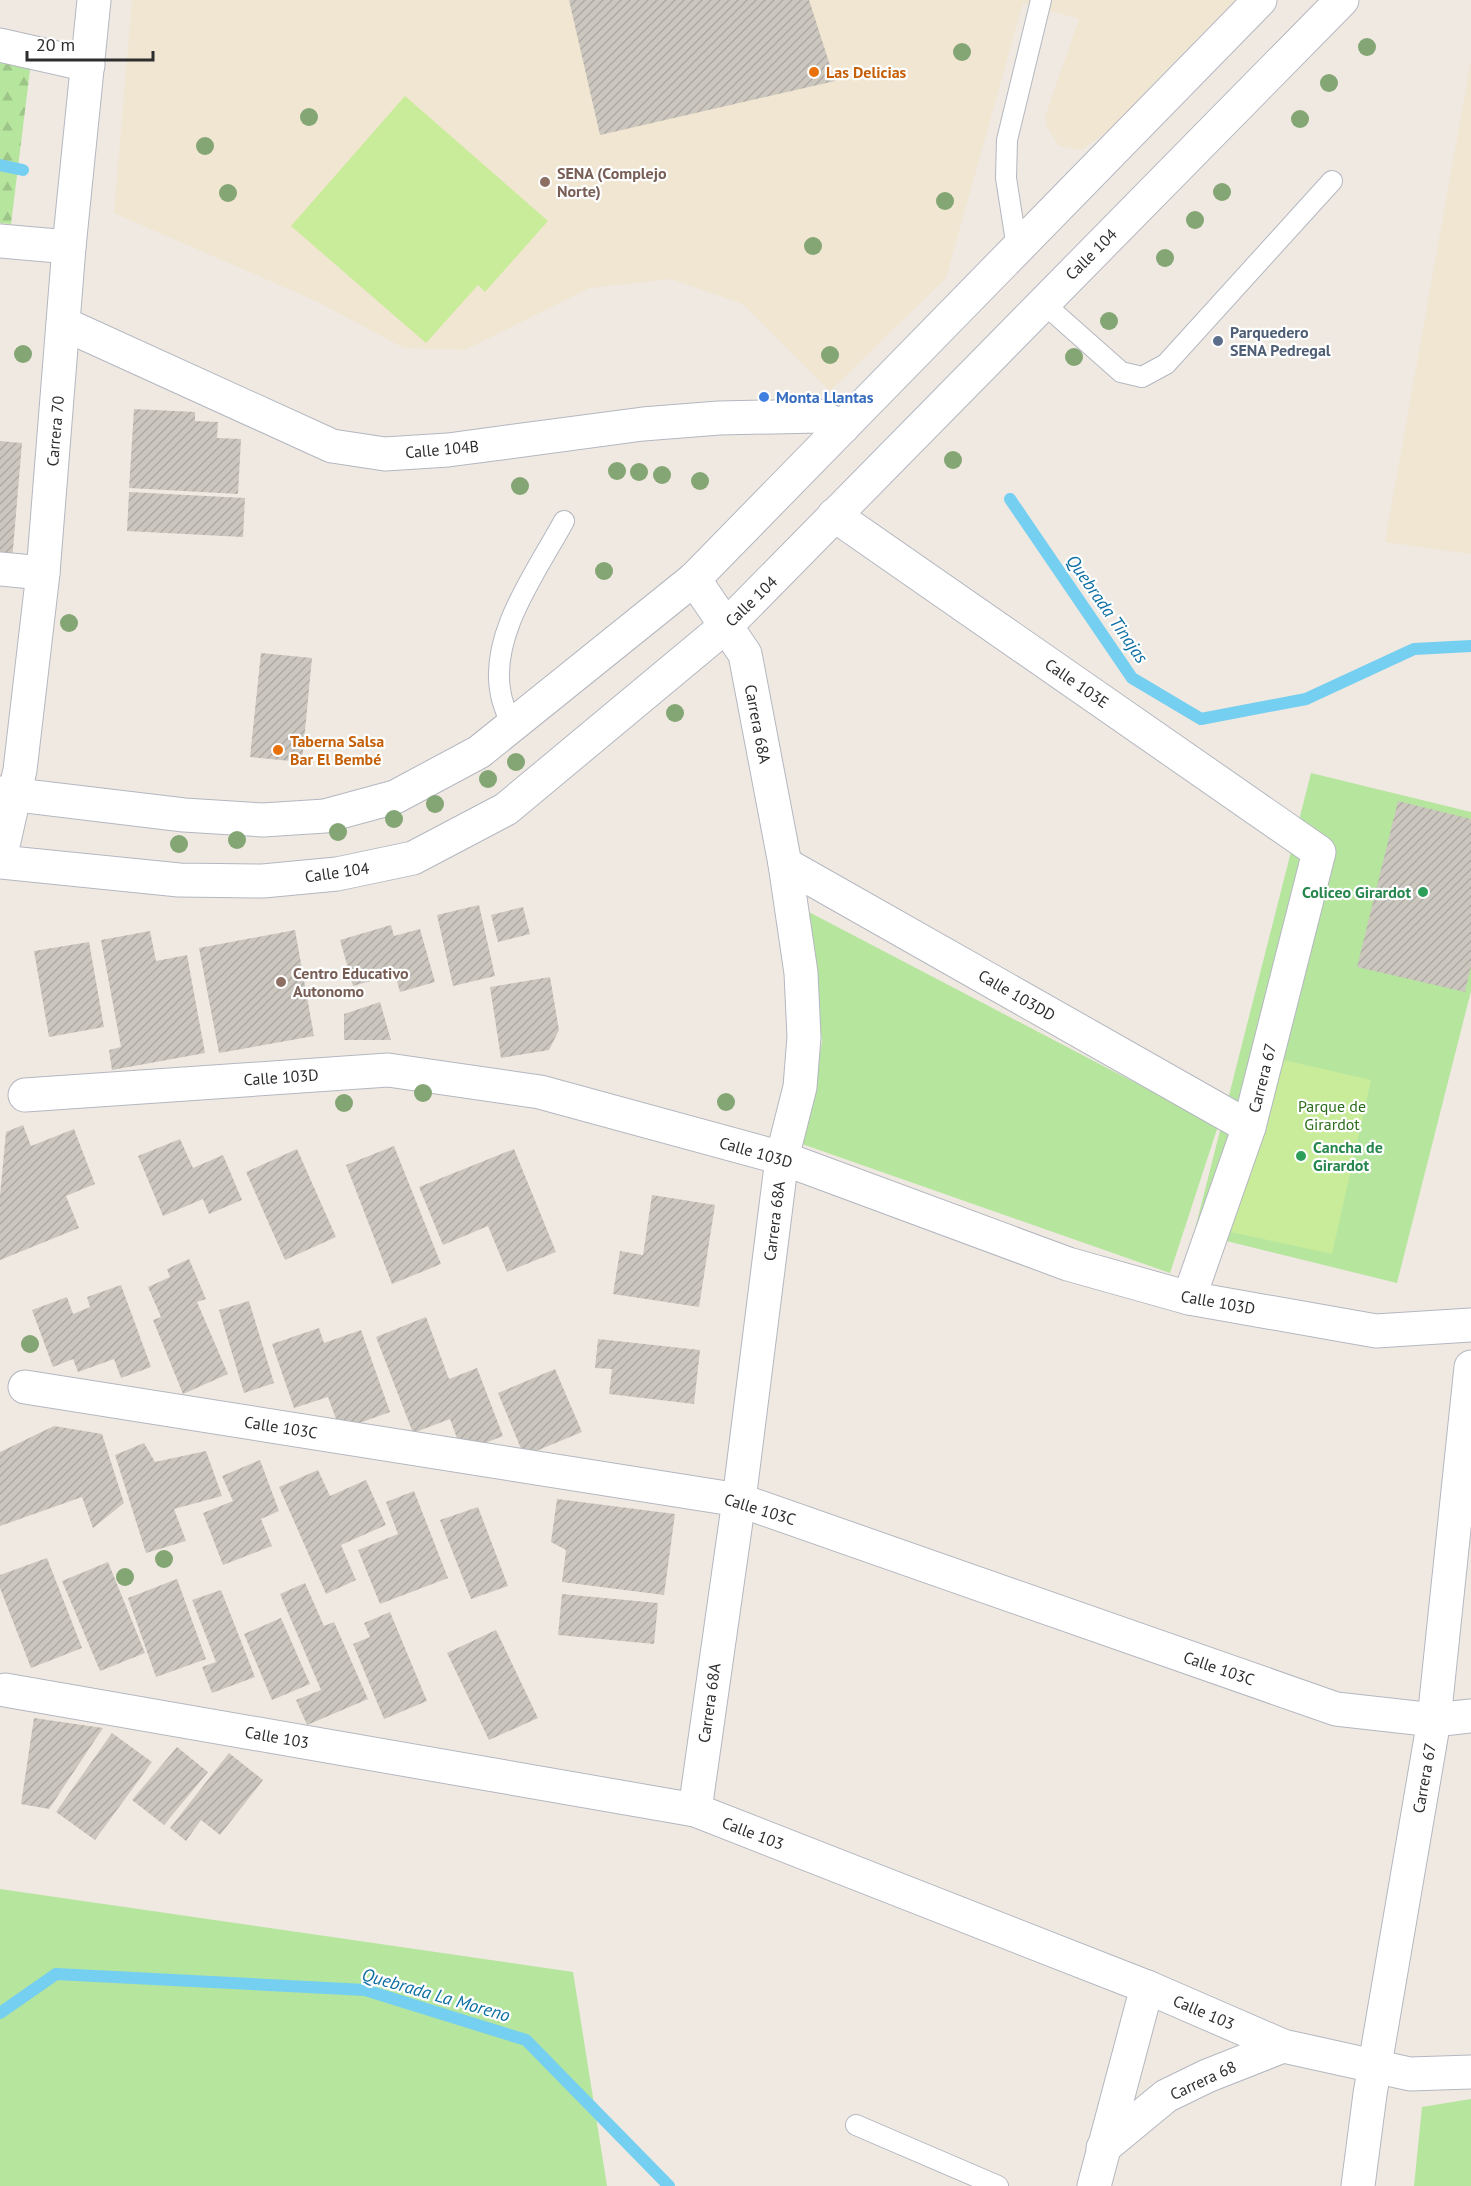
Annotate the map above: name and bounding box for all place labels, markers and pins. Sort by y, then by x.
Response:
place label: Las Delicias [826,62,907,82]
marker: Las Delicias [807,65,821,79]
place label: SENA (Complejo Norte) [557,163,667,201]
marker: SENA (Complejo Norte) [538,175,552,189]
place label: Parquedero SENA Pedregal [1230,322,1331,360]
marker: Parquedero SENA Pedregal [1211,334,1225,348]
place label: Monta Llantas [776,387,874,407]
marker: Monta Llantas [757,390,771,404]
place label: Taberna Salsa Bar El Bembé [290,731,384,769]
marker: Taberna Salsa Bar El Bembé [271,743,285,757]
place label: Coliceo Girardot [1302,882,1411,902]
marker: Coliceo Girardot [1416,885,1430,899]
place label: Centro Educativo Autonomo [293,963,409,1001]
marker: Centro Educativo Autonomo [274,975,288,989]
place label: Cancha de Girardot [1313,1137,1383,1175]
marker: Cancha de Girardot [1294,1149,1308,1163]

